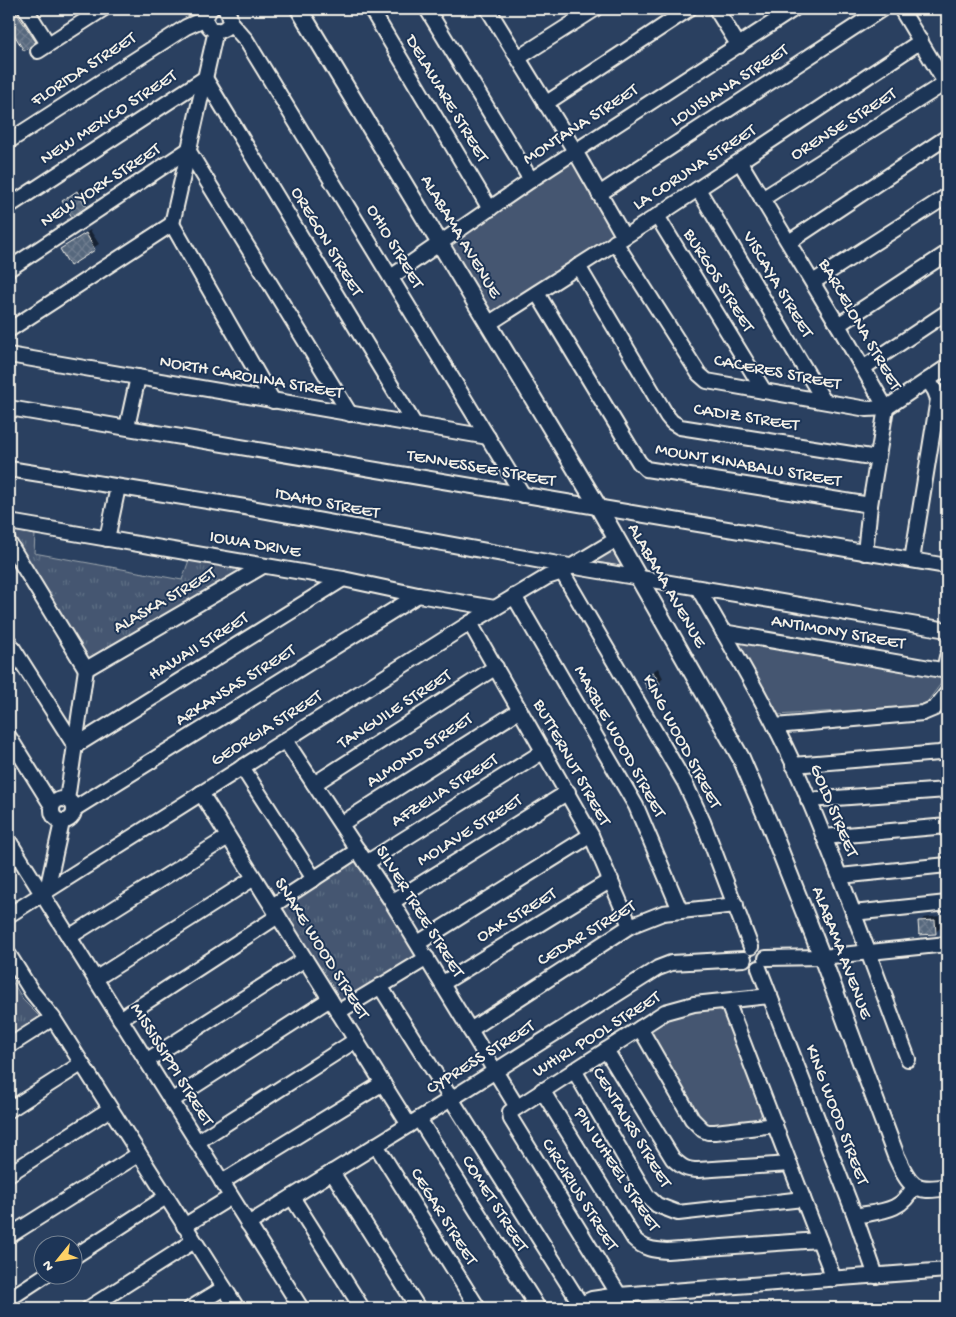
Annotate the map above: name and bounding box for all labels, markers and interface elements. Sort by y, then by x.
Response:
street label: FLORIDA STREET [27,28,141,112]
street label: DELAWARE STREET [399,31,493,167]
street label: LOUISIANA STREET [667,40,794,132]
street label: NEW MEXICO STREET [37,65,182,170]
street label: MONTANA STREET [519,79,644,170]
street label: ORENSE STREET [787,83,902,166]
street label: LA CORUNA STREET [629,120,761,216]
street label: NEW YORK STREET [37,139,166,233]
street label: ALABAMA AVENUE [415,171,506,303]
street label: OREGON STREET [285,184,367,301]
street label: OHIO STREET [361,201,428,294]
street label: BURGOS STREET [677,225,759,337]
street label: VISCAYA STREET [736,227,818,343]
street label: BARCELONA STREET [812,255,906,395]
street label: CACERES STREET [712,350,843,396]
street label: NORTH CAROLINA STREET [158,352,345,405]
street label: CADIZ STREET [692,399,801,437]
street label: MOUNT KINABALU STREET [653,439,844,493]
street label: TENNESSEE STREET [404,445,558,493]
street label: IDAHO STREET [273,484,382,525]
street label: ALABAMA AVENUE [622,520,711,653]
street label: IOWA DRIVE [208,527,303,563]
street label: ALASKA STREET [110,563,221,639]
street label: HAWAII STREET [145,607,254,686]
street label: ANTIMONY STREET [770,611,908,655]
street label: ARKANSAS STREET [172,640,301,731]
street label: MARBLE WOOD STREET [568,662,670,823]
street label: TANGUILE STREET [333,665,457,755]
street label: KING WOOD STREET [637,671,726,813]
street label: GEORGIA STREET [207,686,328,772]
street label: BUTTERNUT STREET [527,695,615,831]
street label: ALMOND STREET [363,708,478,793]
street label: AFZELIA STREET [387,749,503,832]
street label: GOLD STREET [804,761,862,862]
street label: MOLAVE STREET [414,790,527,872]
street label: SILVER TREE STREET [370,842,469,983]
street label: SNAKE WOOD STREET [269,874,374,1025]
street label: OAK STREET [473,883,562,948]
street label: ALABAMA AVENUE [806,884,876,1023]
street label: CEDAR STREET [534,896,641,972]
street label: WHIRL POOL STREET [529,987,666,1083]
street label: MISSISSIPPI STREET [125,999,218,1131]
street label: CYPRESS STREET [423,1016,540,1100]
street label: KING WOOD STREET [800,1042,873,1189]
street label: CENTAURS STREET [587,1064,676,1193]
street label: PIN WHEEL STREET [568,1103,664,1237]
street label: CIRCIRIUS STREET [536,1135,622,1256]
street label: COMET STREET [456,1152,532,1257]
street label: CEGAR STREET [405,1164,482,1270]
north arrow [32,1234,82,1284]
text: N [39,1257,59,1273]

